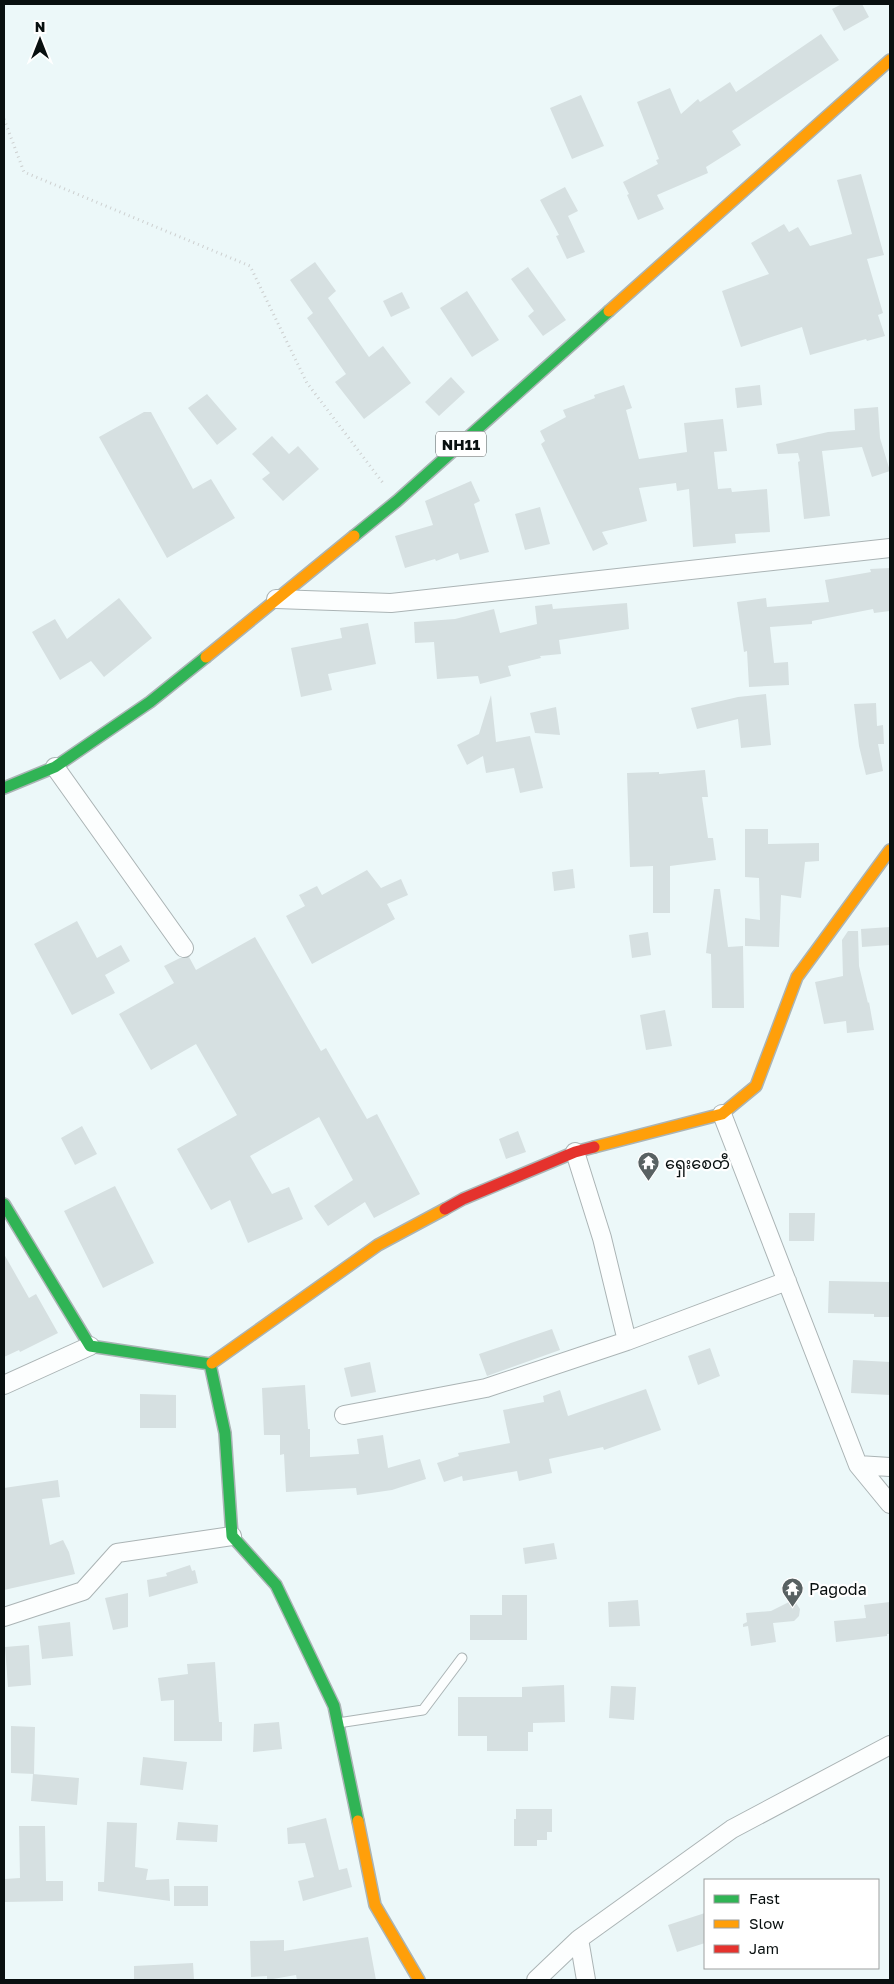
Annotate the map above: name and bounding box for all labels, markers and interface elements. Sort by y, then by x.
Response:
north arrow [15,15,65,65]
text: N [35,18,45,35]
road number: NH11 [436,432,486,456]
temple icon: ရှေးစေတီ [637,1151,661,1182]
place label: ရှေးစေတီ [665,1153,730,1178]
temple icon: Pagoda [781,1577,805,1608]
place label: Pagoda [809,1579,867,1599]
legend [704,1879,879,1969]
text: Fast [749,1889,780,1907]
text: Slow [749,1914,784,1932]
text: Jam [749,1939,779,1957]

